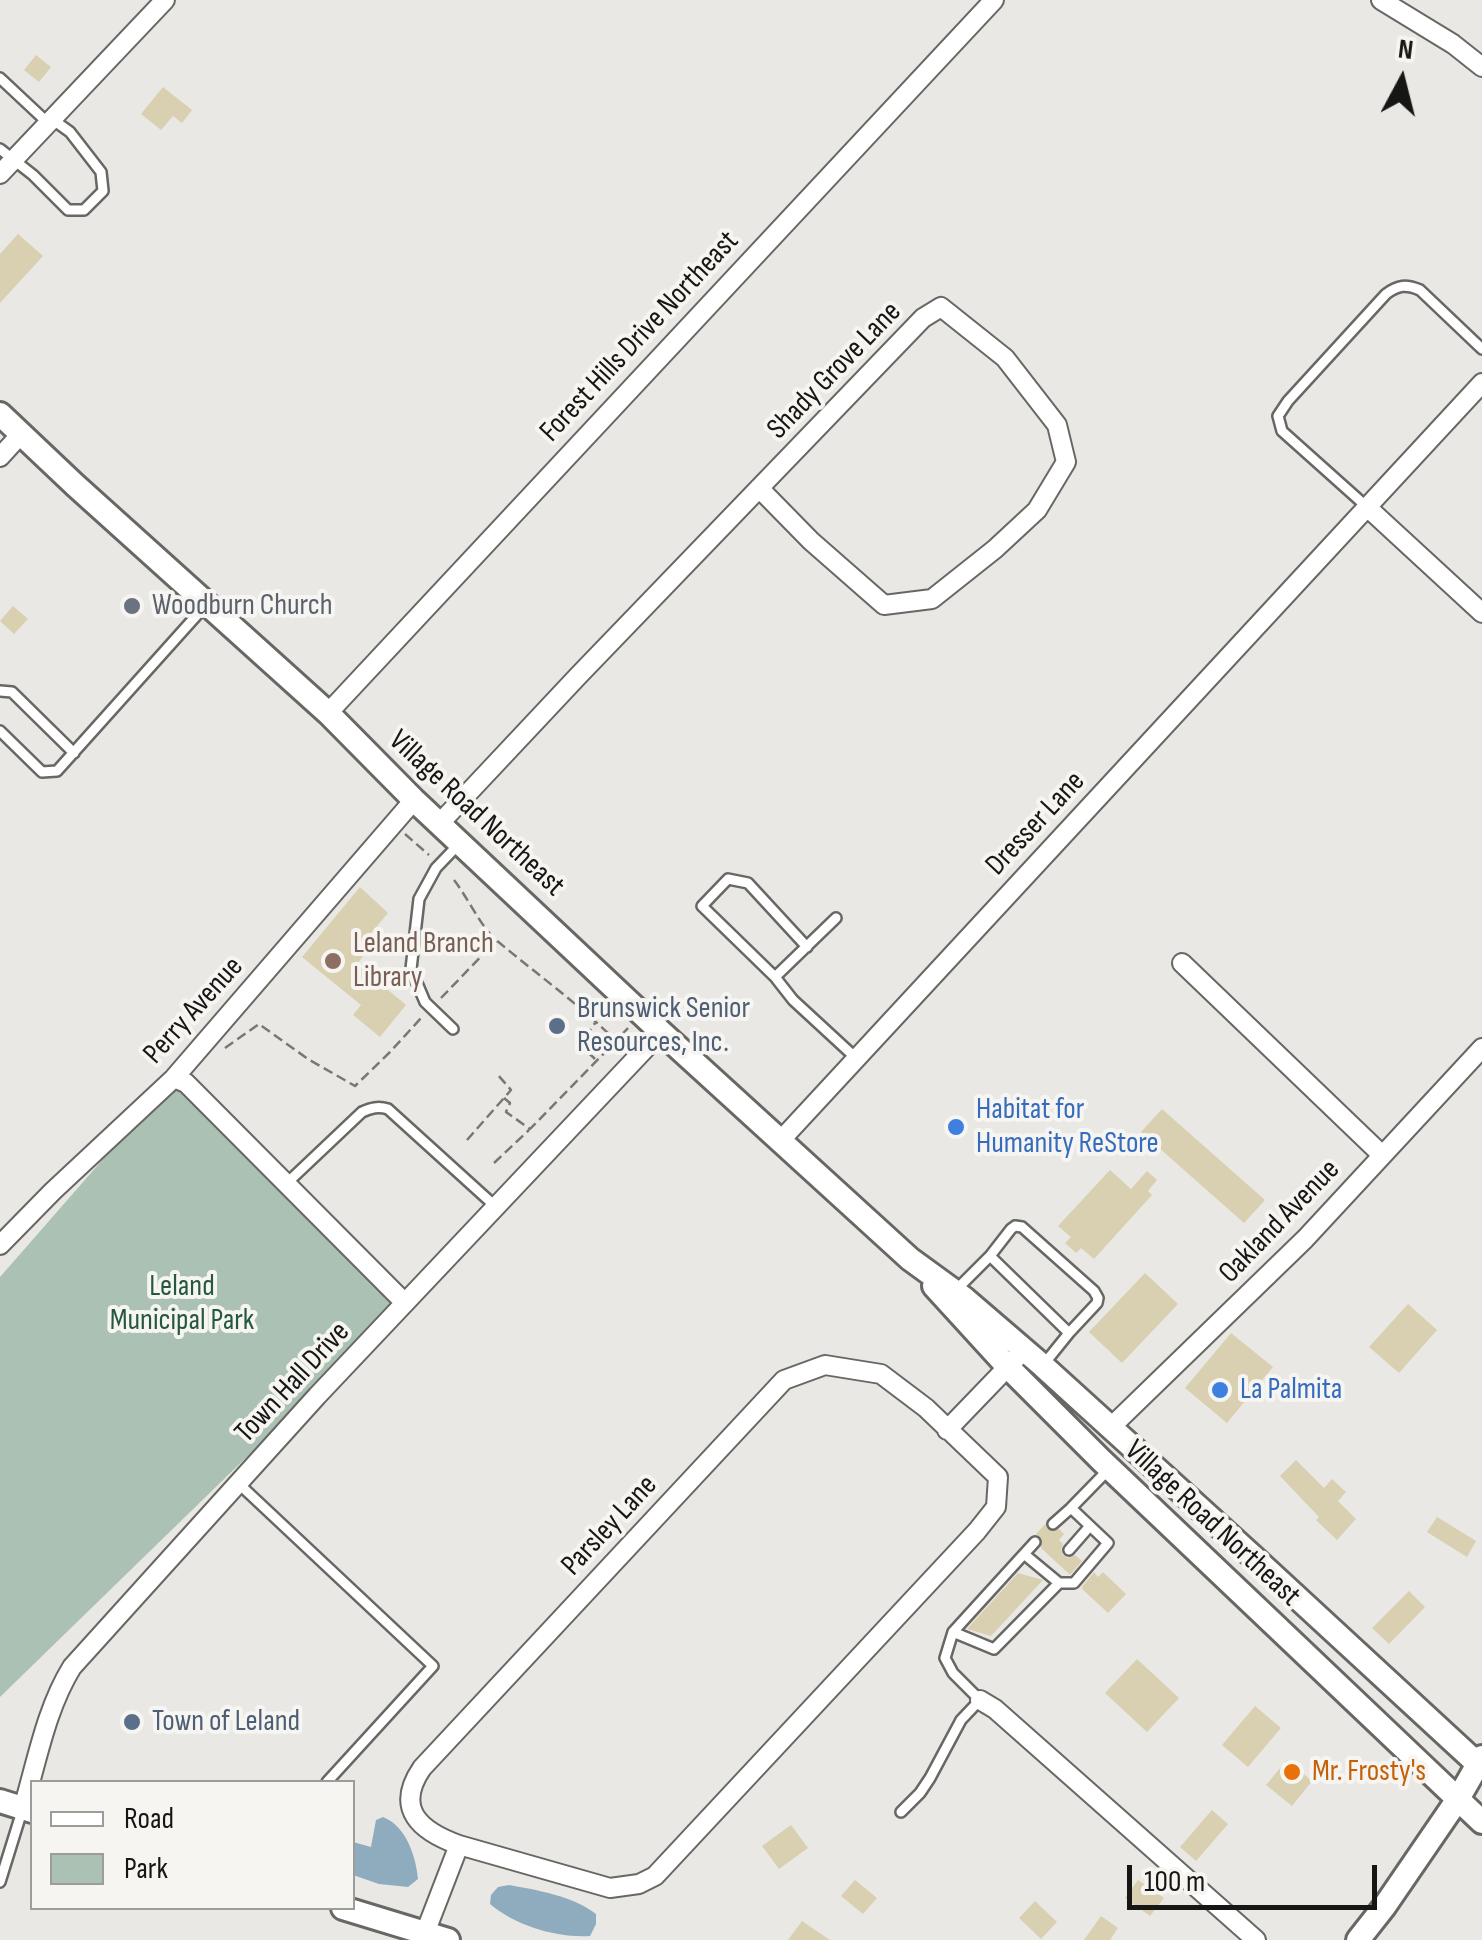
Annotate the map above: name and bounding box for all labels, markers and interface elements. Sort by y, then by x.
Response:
north arrow [1352,30,1452,130]
text: N [1396,32,1415,67]
street label: Forest Hills Drive Northeast [533,224,747,450]
street label: Shady Grove Lane [761,295,909,447]
place label: Woodburn Church [152,588,333,624]
marker: Woodburn Church [121,595,143,617]
street label: Village Road Northeast [381,723,571,905]
street label: Dresser Lane [979,764,1093,884]
place label: Leland Branch Library [353,926,494,996]
street label: Perry Avenue [137,950,251,1072]
marker: Leland Branch Library [322,950,344,972]
place label: Brunswick Senior Resources, Inc. [577,991,750,1062]
marker: Brunswick Senior Resources, Inc. [546,1015,568,1037]
place label: Habitat for Humanity ReStore [976,1092,1159,1162]
marker: Habitat for Humanity ReStore [945,1116,967,1138]
street label: Oakland Avenue [1212,1153,1348,1291]
park label: Leland Municipal Park [110,1269,254,1340]
street label: Town Hall Drive [228,1315,358,1451]
place label: La Palmita [1240,1372,1342,1408]
marker: La Palmita [1209,1379,1231,1401]
street label: Village Road Northeast [1117,1433,1307,1615]
street label: Parsley Lane [555,1468,665,1584]
place label: Town of Leland [152,1704,300,1740]
marker: Town of Leland [121,1711,143,1733]
place label: Mr. Frosty's [1312,1754,1426,1790]
marker: Mr. Frosty's [1281,1761,1303,1783]
legend [30,1780,355,1910]
text: Road [124,1801,174,1837]
scale bar [1132,1845,1382,1907]
text: Park [124,1851,168,1887]
text: 100 m [1144,1864,1205,1900]

